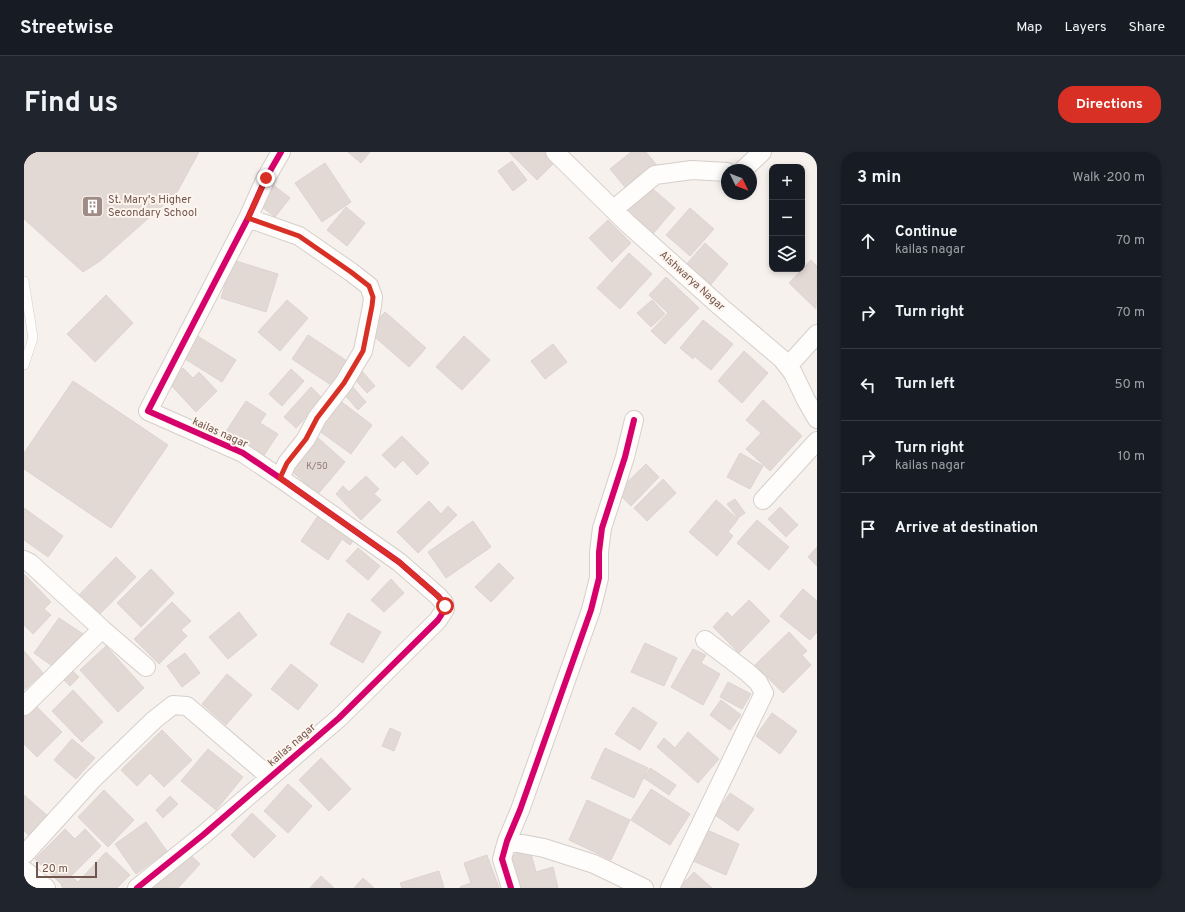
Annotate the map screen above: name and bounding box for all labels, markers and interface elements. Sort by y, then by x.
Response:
text: Streetwise [20,16,113,40]
text: Map [1016,19,1042,36]
text: Layers [1064,19,1106,36]
text: Share [1128,19,1165,36]
text: Find us [24,86,118,122]
button: Directions [1058,86,1161,123]
north arrow [721,164,757,200]
map controls [769,164,805,272]
button: + [769,164,805,200]
text: 3 min [857,167,901,189]
route end [257,169,275,187]
text: Walk · 200 m [1073,170,1145,186]
building icon: St. Mary's Higher Secondary School [80,193,106,219]
place label: St. Mary's Higher Secondary School [108,193,197,220]
button: − [769,200,805,236]
text: Continue [895,223,957,242]
icon: ahead [857,230,879,252]
text: 70 m [1116,233,1145,249]
button: layers [769,236,805,272]
text: kailas nagar [895,242,965,258]
street label: Aishwarya Nagar [656,248,728,315]
icon: right [857,302,879,324]
text: Turn right [895,303,964,322]
text: 70 m [1116,305,1145,321]
icon: left [857,374,879,396]
text: Turn left [895,375,955,394]
text: 50 m [1115,377,1145,393]
street label: kailas nagar [190,415,251,452]
text: Turn right [895,439,964,458]
icon: right [857,446,879,468]
text: 10 m [1118,449,1145,465]
text: kailas nagar [895,458,965,474]
house number: K/50 [306,461,328,472]
icon: arrive [857,518,879,540]
text: Arrive at destination [895,519,1038,538]
route start [436,597,454,615]
street label: kailas nagar [265,720,319,770]
scale bar [36,860,97,879]
text: 20 m [42,862,68,876]

